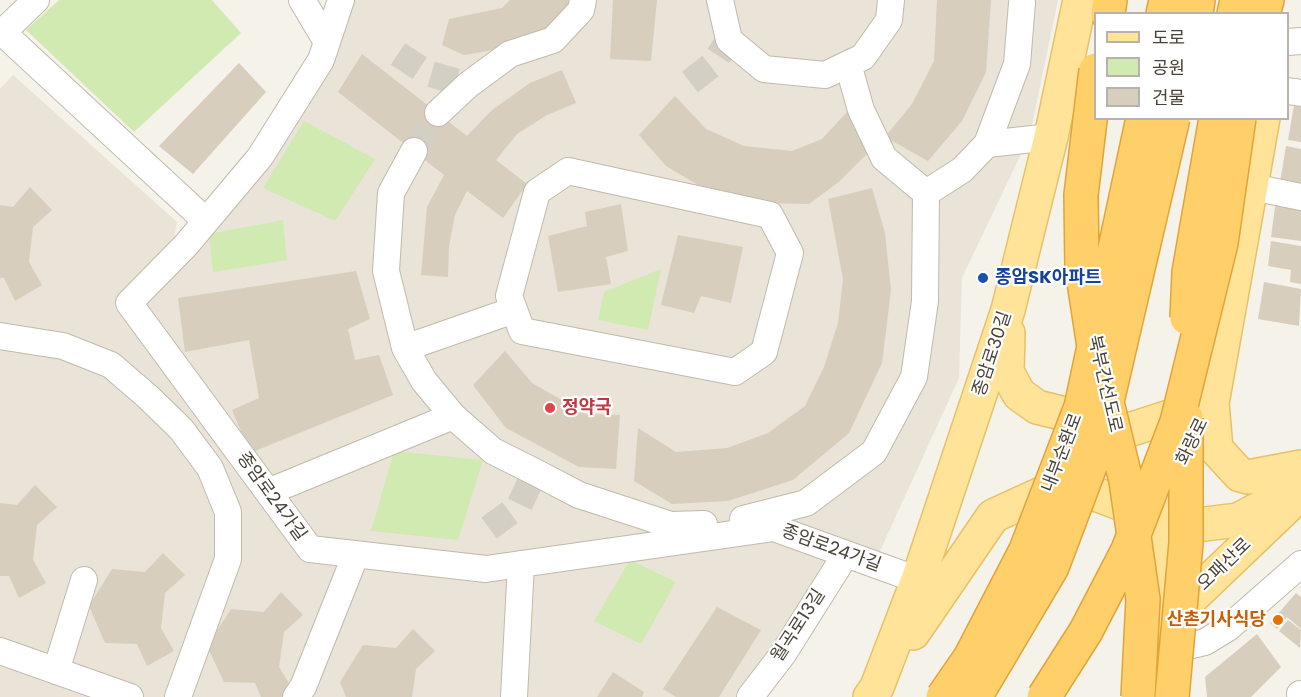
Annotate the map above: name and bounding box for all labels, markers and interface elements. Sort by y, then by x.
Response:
legend [1094,12,1289,120]
text: 도로 [1152,25,1185,50]
text: 공원 [1152,55,1185,80]
text: 건물 [1152,85,1185,110]
place label: 종암SK아파트 [995,267,1101,289]
marker: 종암SK아파트 [976,271,990,285]
street label: 종암로30길 [969,309,1017,399]
street label: 북부간선도로 [1082,333,1126,435]
place label: 정약국 [562,397,612,419]
marker: 정약국 [543,401,557,415]
street label: 내부순환로 [1038,410,1088,496]
street label: 화랑로 [1172,415,1214,469]
street label: 종암로24가길 [232,448,310,546]
street label: 종암로24가길 [778,521,884,577]
street label: 오패산로 [1194,534,1256,596]
street label: 월곡로13길 [767,585,831,667]
place label: 산촌기사식당 [1167,609,1266,631]
marker: 산촌기사식당 [1271,613,1285,627]

